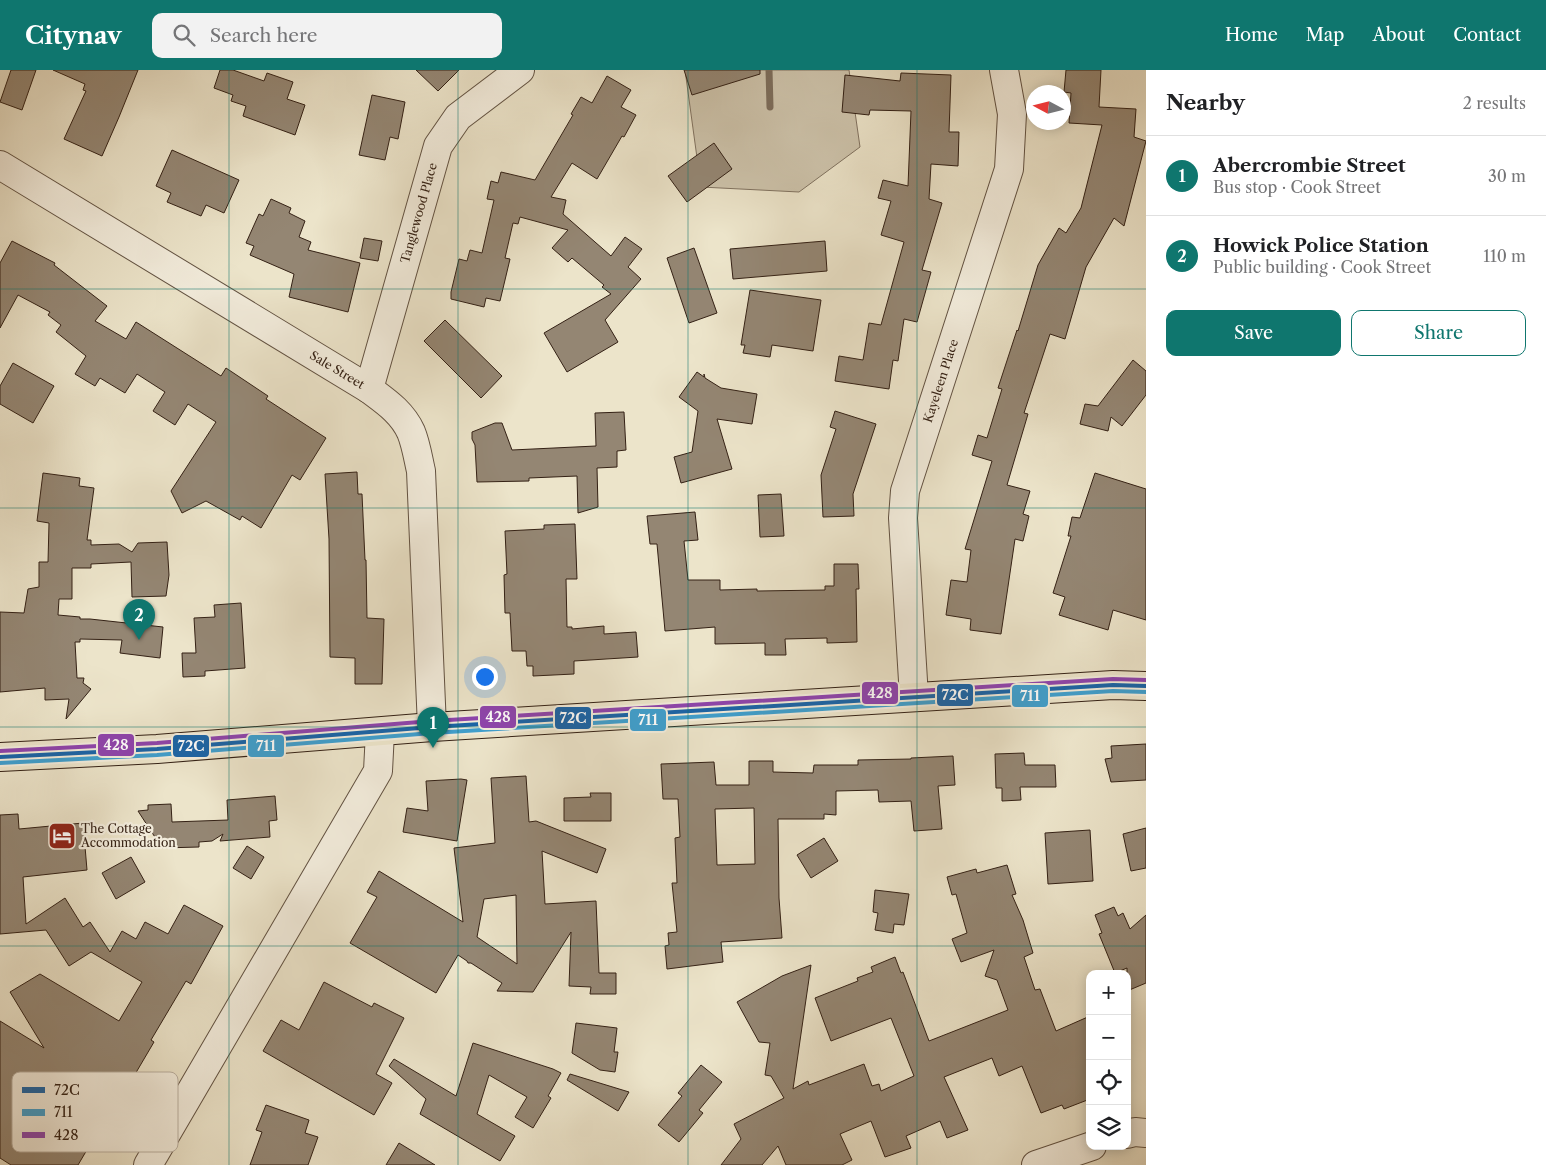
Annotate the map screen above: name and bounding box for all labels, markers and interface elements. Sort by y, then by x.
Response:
search box [152,13,502,58]
text: Citynav [25,21,122,50]
icon: search [170,21,198,49]
text: Search here [210,24,317,47]
text: Home [1225,24,1278,46]
text: Map [1306,24,1344,46]
text: About [1372,24,1425,46]
text: Contact [1453,24,1521,46]
north arrow [1026,85,1071,130]
text: Nearby [1166,90,1245,115]
text: 2 results [1463,93,1526,113]
text: Abercrombie Street [1213,154,1406,177]
street label: Tanglewood Place [397,161,440,265]
text: 1 [1178,166,1186,186]
text: 30 m [1488,166,1526,186]
text: Bus stop · Cook Street [1213,177,1381,197]
text: Howick Police Station [1213,234,1429,257]
text: 2 [1177,246,1187,266]
text: 110 m [1483,246,1526,266]
text: Public building · Cook Street [1213,257,1431,277]
button: Save [1166,310,1341,356]
button: Share [1351,310,1526,356]
street label: Kayeleen Place [920,337,961,425]
street label: Sale Street [307,347,368,392]
pin: 2 [123,599,155,640]
your location [472,664,498,690]
line badge: 428 [861,681,899,705]
line badge: 72C [936,683,974,707]
text: 428 [867,684,893,702]
line badge: 711 [1011,684,1049,708]
text: 72C [942,686,968,704]
text: 711 [1020,687,1041,705]
line badge: 428 [479,705,517,729]
line badge: 72C [554,706,592,730]
pin: 1 [417,707,449,748]
text: 428 [485,708,511,726]
line badge: 711 [629,708,667,732]
text: 72C [560,709,586,727]
text: 711 [638,711,659,729]
line badge: 428 [97,733,135,757]
line badge: 72C [172,734,210,758]
line badge: 711 [247,734,285,758]
text: 428 [103,736,129,754]
text: 72C [178,737,204,755]
text: 711 [256,737,277,755]
hotel icon: The Cottage Accommodation [47,821,77,851]
place label: The Cottage Accommodation [80,821,176,850]
map controls [1086,970,1131,1150]
button: + [1086,970,1131,1015]
button: − [1086,1015,1131,1060]
button: locate [1086,1060,1131,1105]
legend [12,1072,178,1152]
text: 72C [54,1081,80,1099]
text: 711 [54,1103,73,1121]
button: layers [1086,1105,1131,1150]
text: 428 [54,1126,78,1144]

